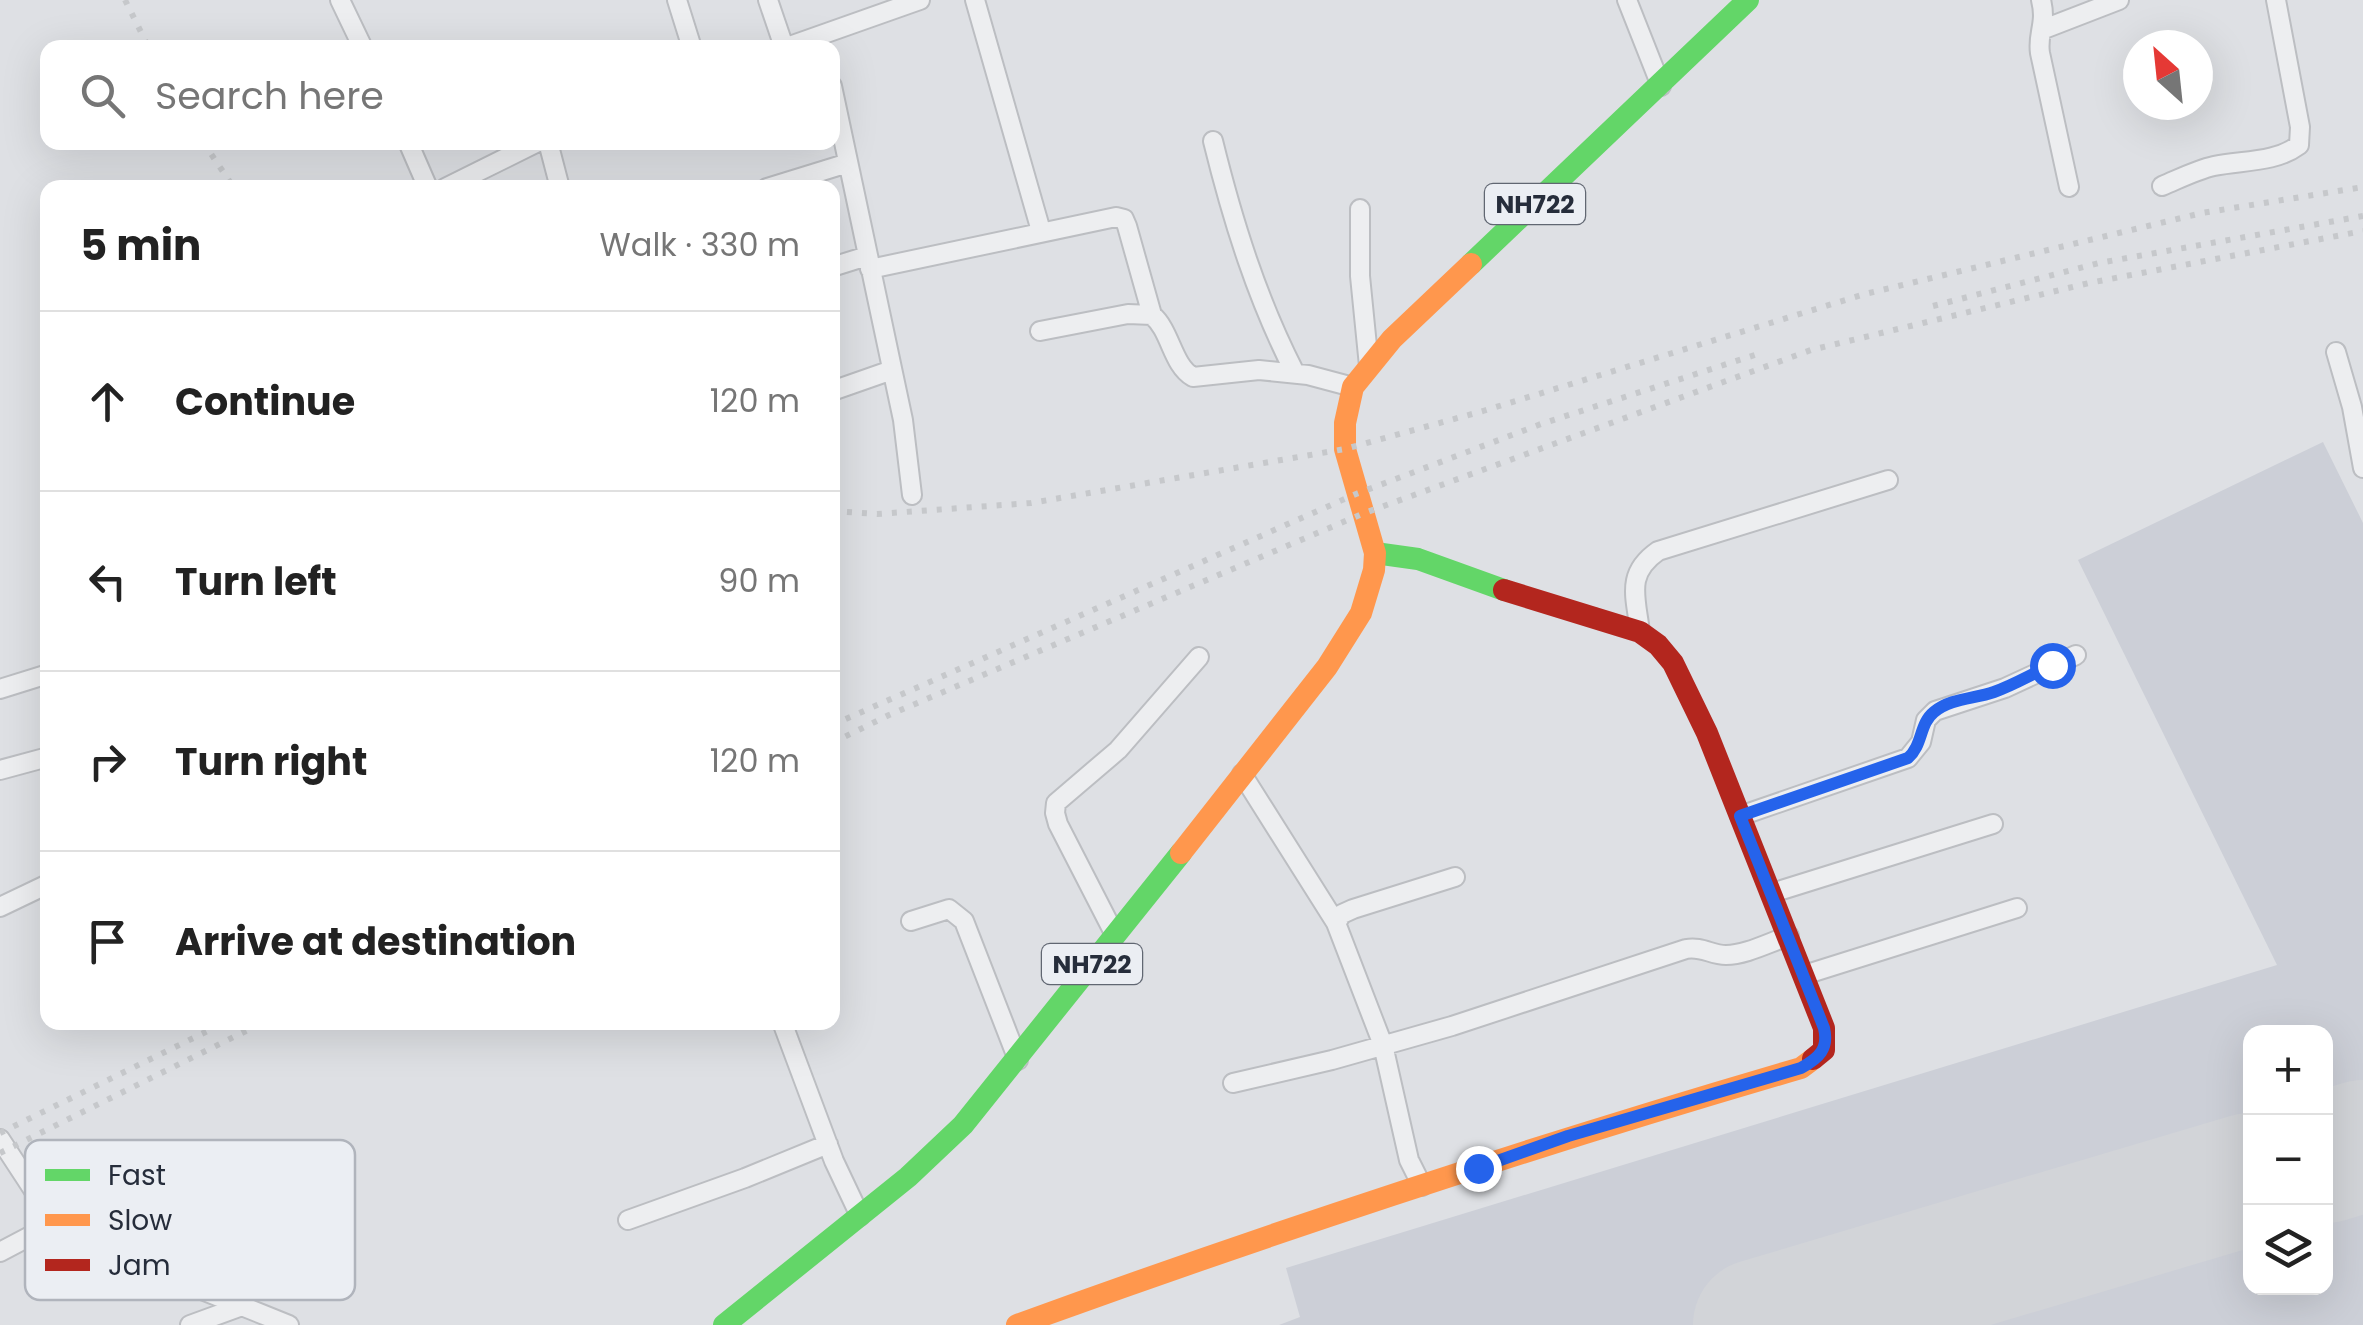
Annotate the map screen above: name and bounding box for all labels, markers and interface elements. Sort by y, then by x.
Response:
north arrow [2123,30,2213,120]
search box [40,40,840,150]
icon: search [75,68,130,123]
text: Search here [155,69,384,122]
road number: NH722 [1485,184,1585,224]
text: 5 min [80,216,201,275]
text: Walk · 330 m [600,222,800,267]
icon: ahead [80,374,135,429]
text: Continue [175,375,355,428]
text: 120 m [710,378,800,423]
icon: left [80,554,135,609]
text: Turn left [175,555,337,608]
text: 90 m [718,558,800,603]
route start [2030,643,2076,689]
icon: right [80,734,135,789]
text: Turn right [175,735,367,788]
text: 120 m [710,738,800,783]
icon: arrive [80,914,135,969]
text: Arrive at destination [175,915,576,968]
road number: NH722 [1042,944,1142,984]
map controls [2243,1025,2333,1295]
button: + [2243,1025,2333,1115]
button: − [2243,1115,2333,1205]
legend [25,1140,355,1300]
route end [1456,1146,1502,1192]
text: Fast [108,1156,166,1195]
text: Slow [108,1201,172,1240]
button: layers [2243,1205,2333,1295]
text: Jam [108,1246,171,1285]

